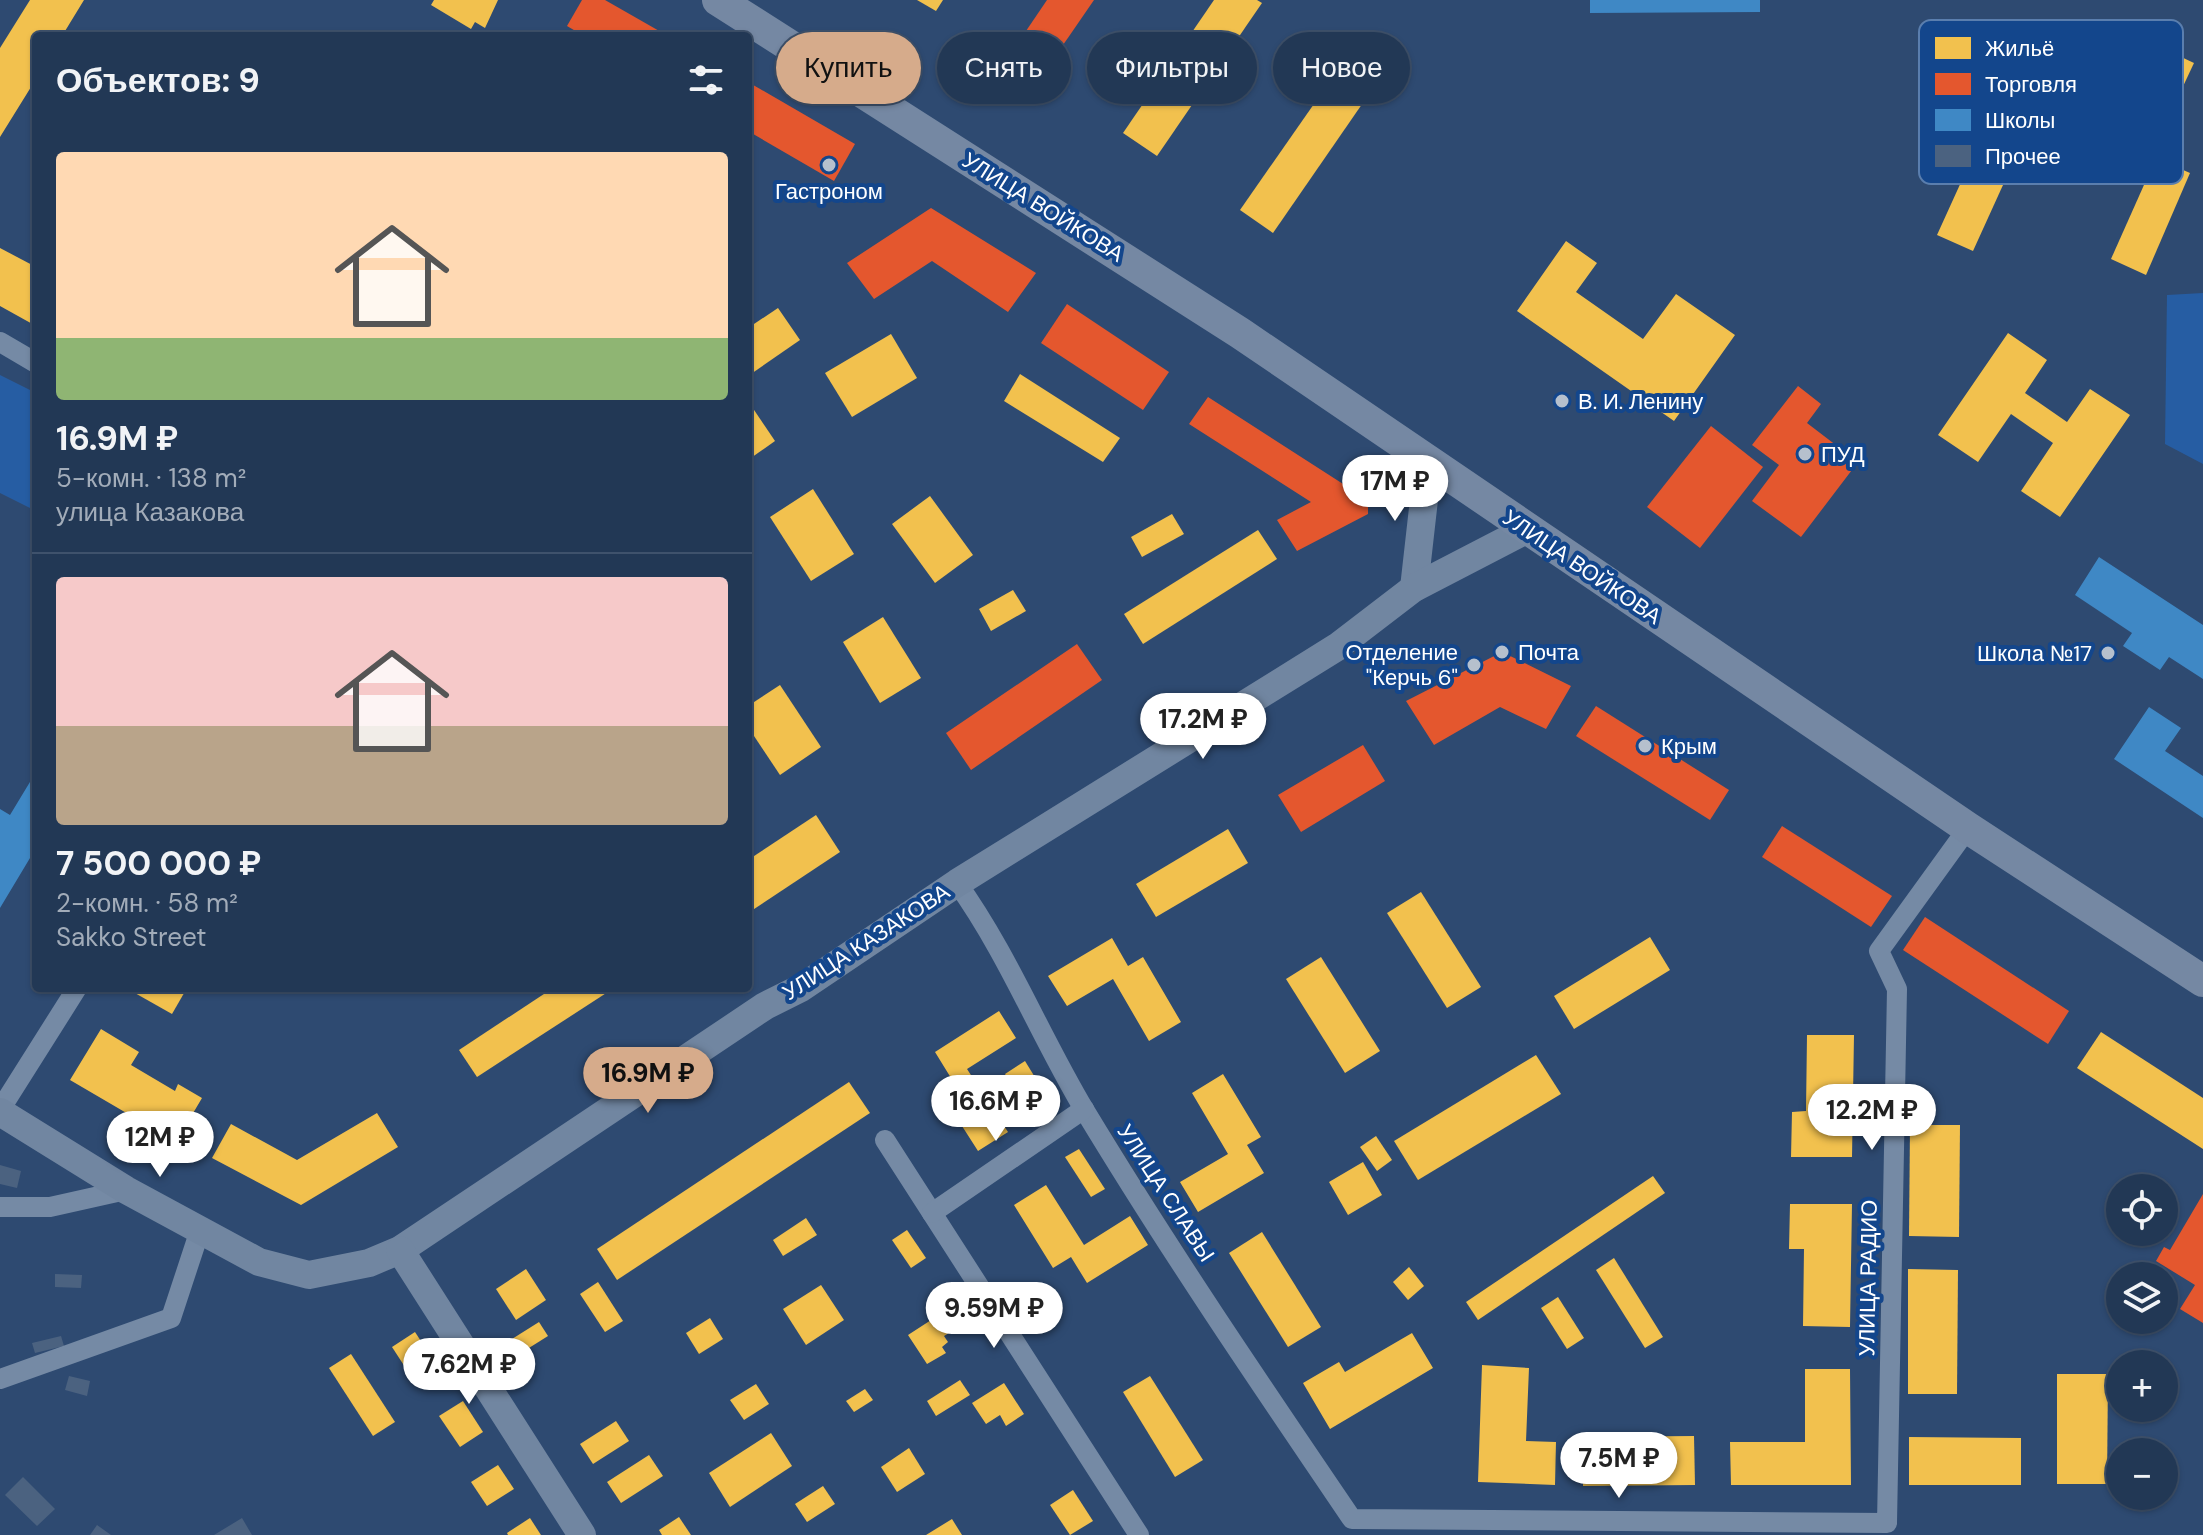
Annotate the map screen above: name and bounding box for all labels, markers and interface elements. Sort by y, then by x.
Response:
legend [1919,20,2183,184]
chip: Купить [776,32,921,104]
chip: Снять [937,32,1071,104]
chip: Фильтры [1087,32,1257,104]
chip: Новое [1273,32,1410,104]
text: Жильё [1985,34,2054,63]
text: Объектов: 9 [56,58,260,103]
icon: filters [684,58,728,102]
text: Торговля [1985,70,2077,99]
text: Школы [1985,106,2055,135]
text: Прочее [1985,142,2061,171]
street label: УЛИЦА ВОЙКОВА [957,146,1130,269]
marker: Гастроном [820,156,838,174]
place label: Гастроном [775,177,883,206]
icon: home [320,204,464,348]
place label: В. И. Ленину [1578,387,1703,416]
marker: В. И. Ленину [1553,392,1571,410]
text: 16.9M ₽ [56,416,178,461]
place label: ПУД [1821,440,1865,469]
marker: ПУД [1796,445,1814,463]
pin: 17M ₽ [1339,455,1451,523]
text: 5-комн. · 138 m² [56,461,246,495]
text: 17M ₽ [1360,464,1430,498]
text: улица Казакова [56,495,244,529]
street label: УЛИЦА ВОЙКОВА [1497,503,1667,631]
icon: home [320,629,464,773]
place label: Отделение "Керчь 6" [1345,638,1458,692]
place label: Почта [1518,638,1580,667]
place label: Школа №17 [1977,639,2092,668]
marker: Почта [1493,643,1511,661]
marker: Школа №17 [2099,644,2117,662]
marker: Отделение "Керчь 6" [1465,656,1483,674]
pin: 17.2M ₽ [1129,693,1277,761]
text: 17.2M ₽ [1158,702,1248,736]
place label: Крым [1661,732,1717,761]
marker: Крым [1636,737,1654,755]
text: 7 500 000 ₽ [56,841,261,886]
street label: УЛИЦА КАЗАКОВА [777,877,955,1007]
text: 2-комн. · 58 m² [56,886,238,920]
text: Sakko Street [56,920,207,954]
pin: 16.9M ₽ [574,1047,722,1115]
text: 16.9M ₽ [601,1056,695,1090]
pin: 16.6M ₽ [922,1075,1070,1143]
text: 16.6M ₽ [949,1084,1043,1118]
pin: 12.2M ₽ [1798,1084,1946,1152]
text: 12.2M ₽ [1826,1093,1918,1127]
pin: 12M ₽ [104,1111,216,1179]
street label: УЛИЦА СЛАВЫ [1111,1119,1221,1267]
text: 12M ₽ [125,1120,195,1154]
map controls [2106,1174,2178,1510]
button: locate [2106,1174,2178,1246]
street label: УЛИЦА РАДИО [1852,1199,1884,1357]
button: layers [2106,1262,2178,1334]
pin: 9.59M ₽ [920,1282,1068,1350]
text: 9.59M ₽ [944,1291,1044,1325]
pin: 7.62M ₽ [395,1338,543,1406]
text: 7.62M ₽ [421,1347,517,1381]
button: + [2106,1350,2178,1422]
pin: 7.5M ₽ [1554,1432,1684,1500]
button: − [2106,1438,2178,1510]
text: 7.5M ₽ [1578,1441,1660,1475]

